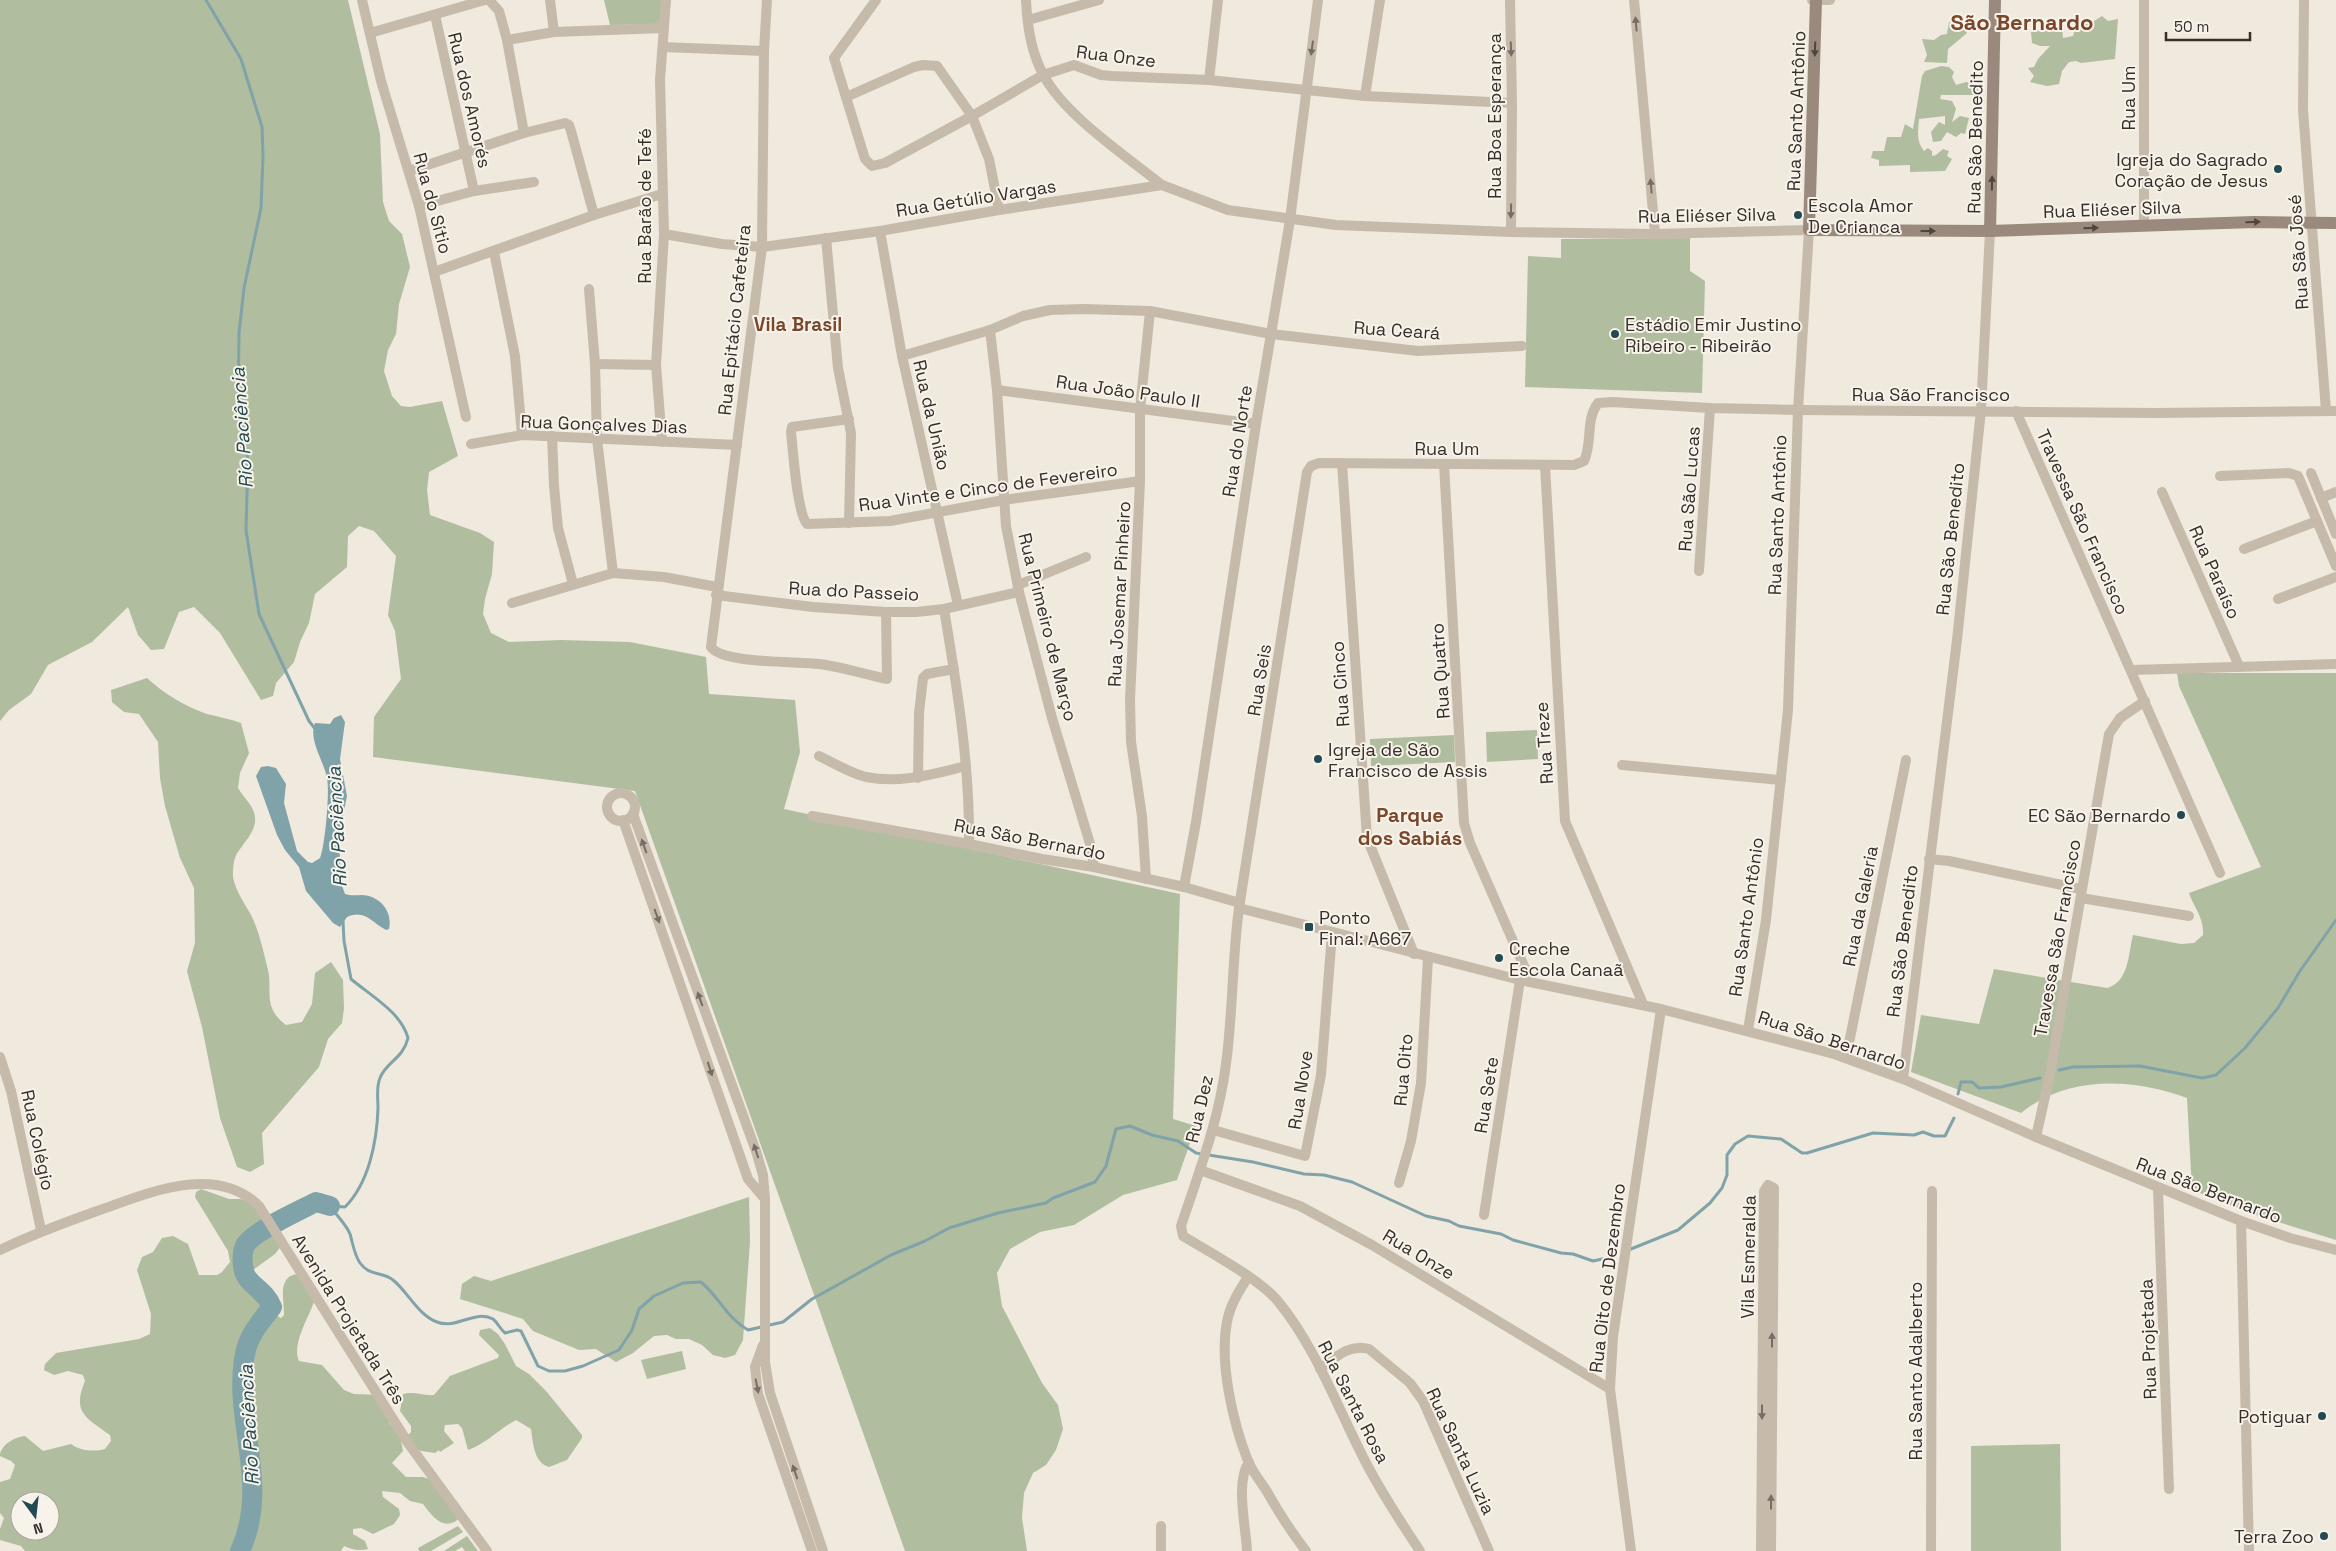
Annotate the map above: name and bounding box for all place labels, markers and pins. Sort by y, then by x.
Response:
place label: Igreja do Sagrado Coração de Jesus [2114,148,2268,192]
marker: Igreja do Sagrado Coração de Jesus [2272,163,2284,175]
place label: Escola Amor De Crianca [1808,194,1914,238]
marker: Escola Amor De Crianca [1792,209,1804,221]
place label: Estádio Emir Justino Ribeiro - Ribeirão [1625,313,1801,357]
marker: Estádio Emir Justino Ribeiro - Ribeirão [1609,328,1621,340]
place label: Igreja de São Francisco de Assis [1328,738,1488,782]
marker: Igreja de São Francisco de Assis [1312,753,1324,765]
place label: EC São Bernardo [2028,804,2171,827]
marker: EC São Bernardo [2175,809,2187,821]
place label: Ponto Final: A667 [1319,906,1411,950]
marker: Ponto Final: A667 [1303,921,1315,933]
place label: Creche Escola Canaã [1509,937,1624,981]
marker: Creche Escola Canaã [1493,952,1505,964]
place label: Potiguar [2238,1405,2312,1428]
marker: Potiguar [2316,1410,2328,1422]
place label: Terra Zoo [2234,1525,2314,1548]
marker: Terra Zoo [2318,1530,2330,1542]

